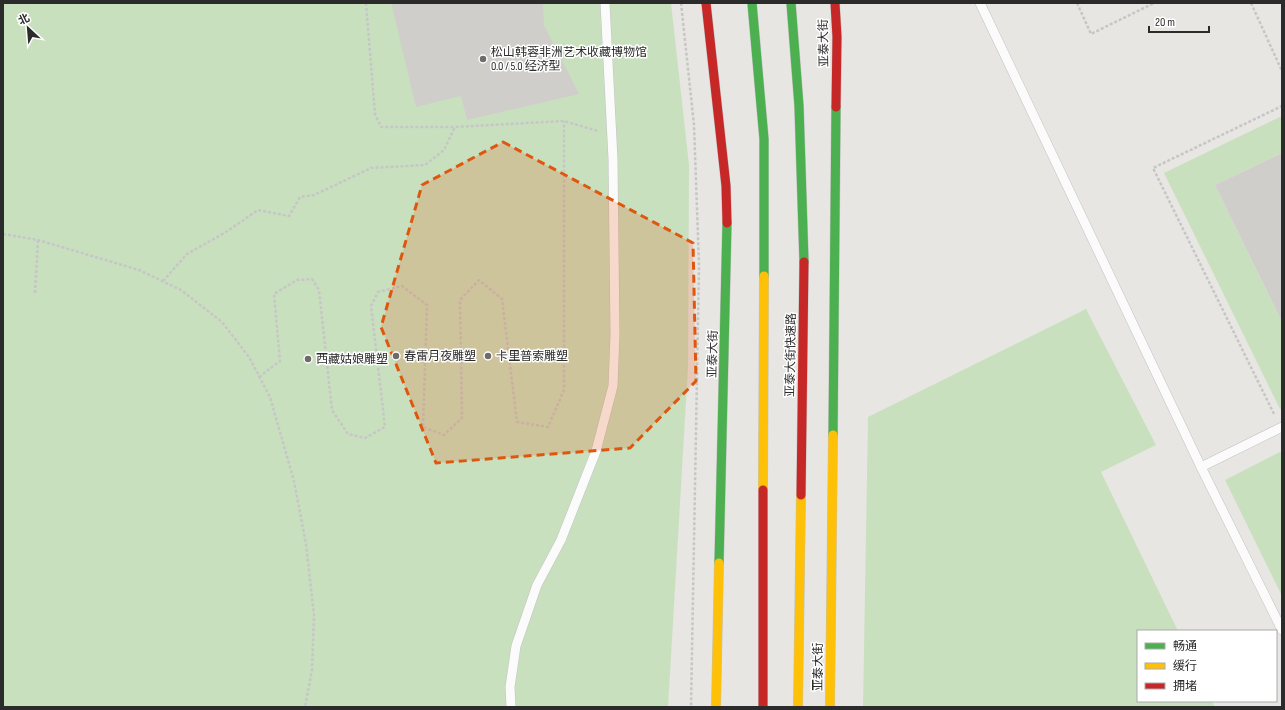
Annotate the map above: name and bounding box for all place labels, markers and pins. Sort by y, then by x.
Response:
place label: 松山韩蓉非洲艺术收藏博物馆 0.0 / 5.0 经济型 [491,45,647,74]
marker: 松山韩蓉非洲艺术收藏博物馆 0.0 / 5.0 经济型 [478,54,488,64]
place label: 春雷月夜雕塑 [404,349,476,364]
place label: 卡里普索雕塑 [496,349,568,364]
marker: 春雷月夜雕塑 [391,351,401,361]
marker: 卡里普索雕塑 [483,351,493,361]
place label: 西藏姑娘雕塑 [316,352,388,367]
marker: 西藏姑娘雕塑 [303,354,313,364]

